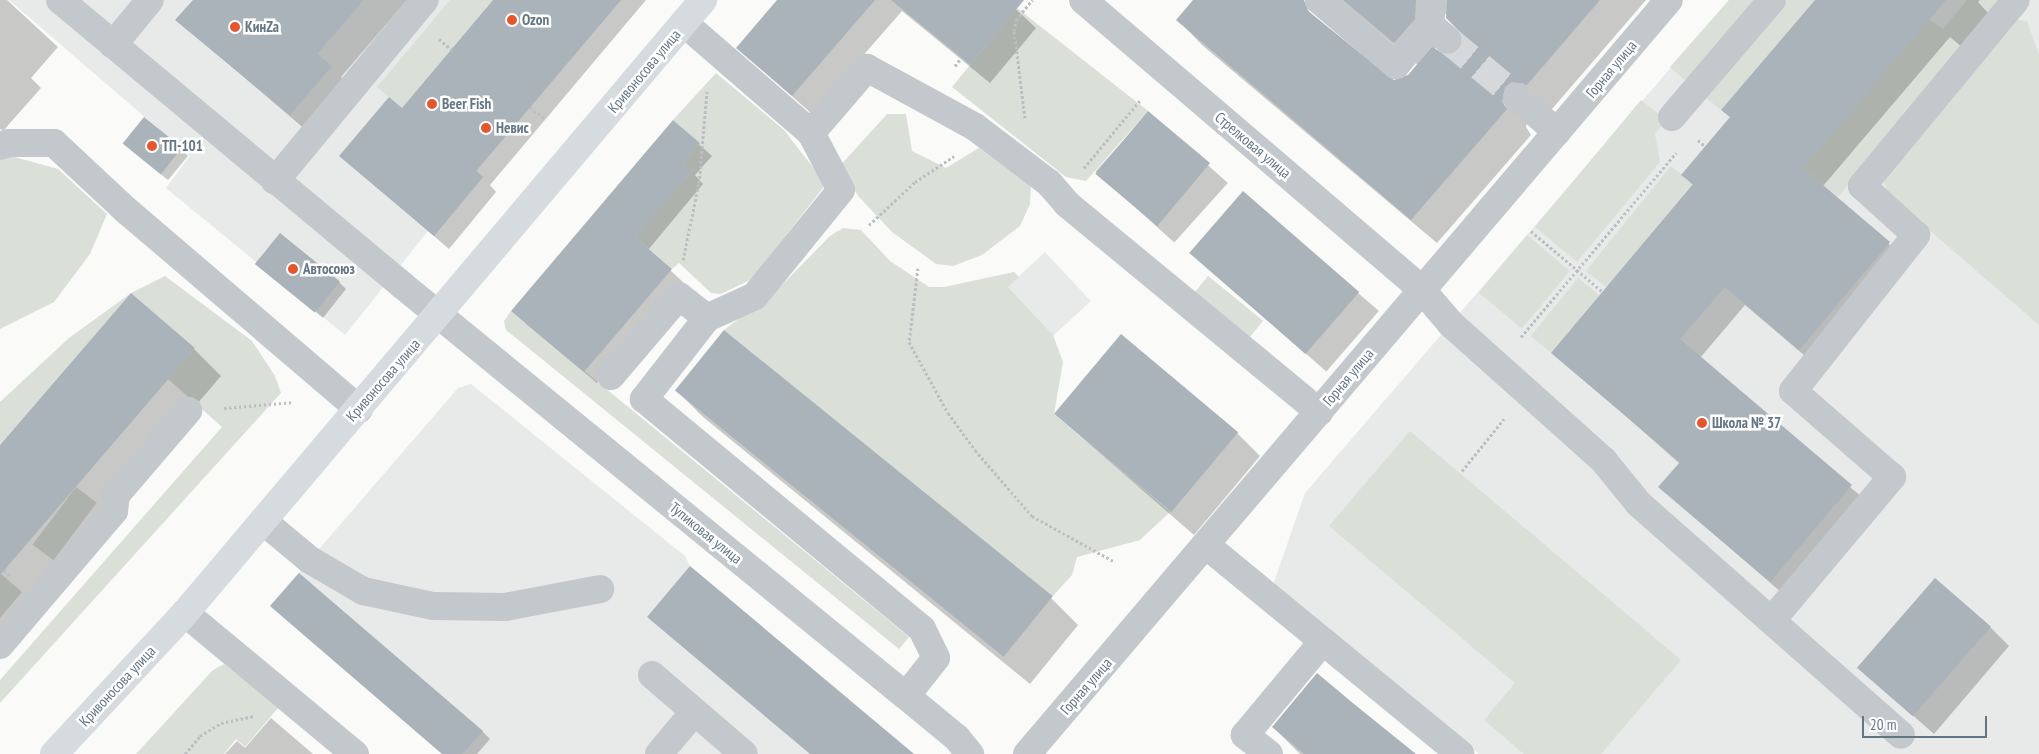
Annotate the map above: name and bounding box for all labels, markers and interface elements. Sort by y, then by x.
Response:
place label: Ozon [522,11,549,29]
marker: Ozon [506,14,518,26]
place label: КинZa [245,18,279,36]
marker: КинZa [229,21,241,33]
street label: Кривоносова улица [604,26,684,116]
street label: Горная улица [1582,37,1640,101]
place label: Beer Fish [442,95,491,113]
marker: Beer Fish [426,98,438,110]
street label: Стрелковая улица [1211,108,1295,182]
place label: Невис [496,119,529,137]
marker: Невис [480,122,492,134]
place label: ТП-101 [162,137,203,155]
marker: ТП-101 [146,140,158,152]
place label: Автосоюз [303,260,355,278]
marker: Автосоюз [287,263,299,275]
street label: Кривоносова улица [342,335,424,425]
street label: Горная улица [1319,345,1377,409]
place label: Школа № 37 [1712,414,1781,432]
marker: Школа № 37 [1696,417,1708,429]
street label: Тупиковая улица [666,498,746,568]
street label: Кривоносова улица [75,642,159,730]
street label: Горная улица [1056,654,1116,718]
scale bar [1864,706,1989,738]
text: 20 m [1870,715,1896,734]

